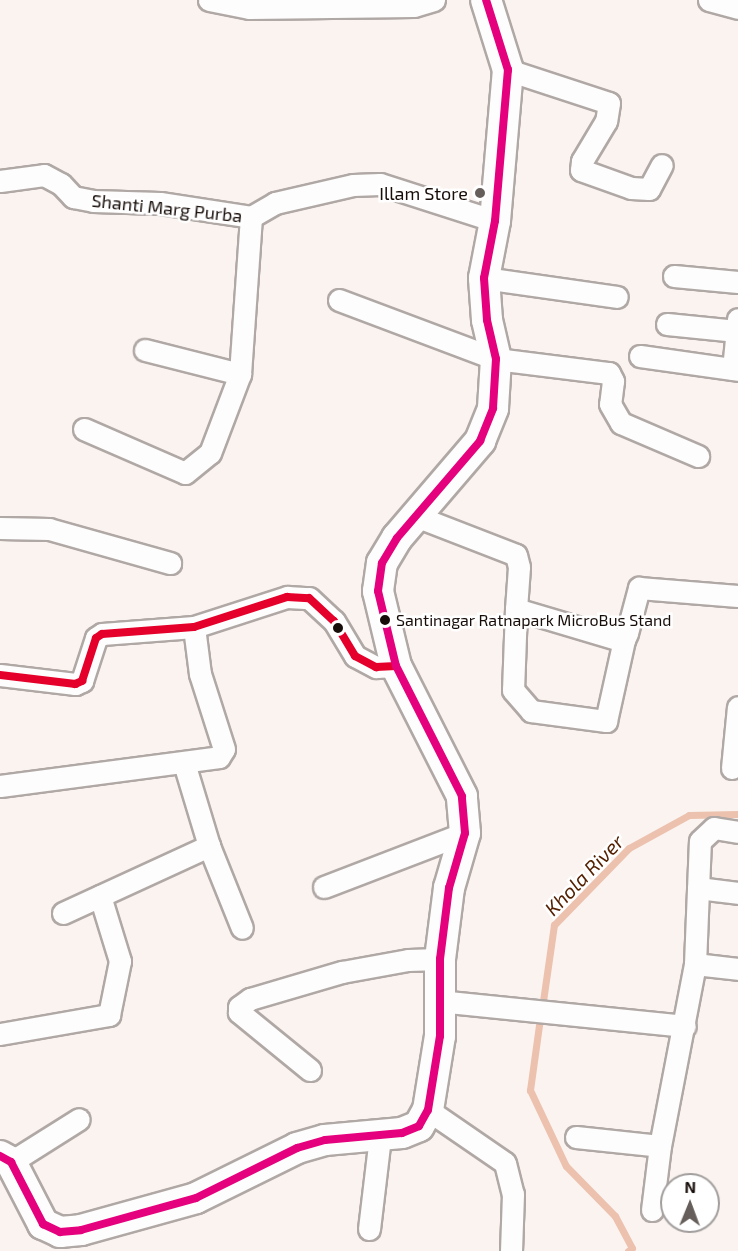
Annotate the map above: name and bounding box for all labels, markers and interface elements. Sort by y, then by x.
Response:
place label: Illam Store [379,182,468,204]
marker: Illam Store [473,186,487,200]
street label: Shanti Marg Purba [91,189,243,227]
place label: Santinagar Ratnapark MicroBus Stand [396,610,672,630]
marker: Santinagar Ratnapark MicroBus Stand [379,614,391,626]
unlabelled marker [332,622,344,634]
water label: Khola River [540,830,628,920]
north arrow [660,1173,720,1233]
text: N [684,1177,696,1196]

